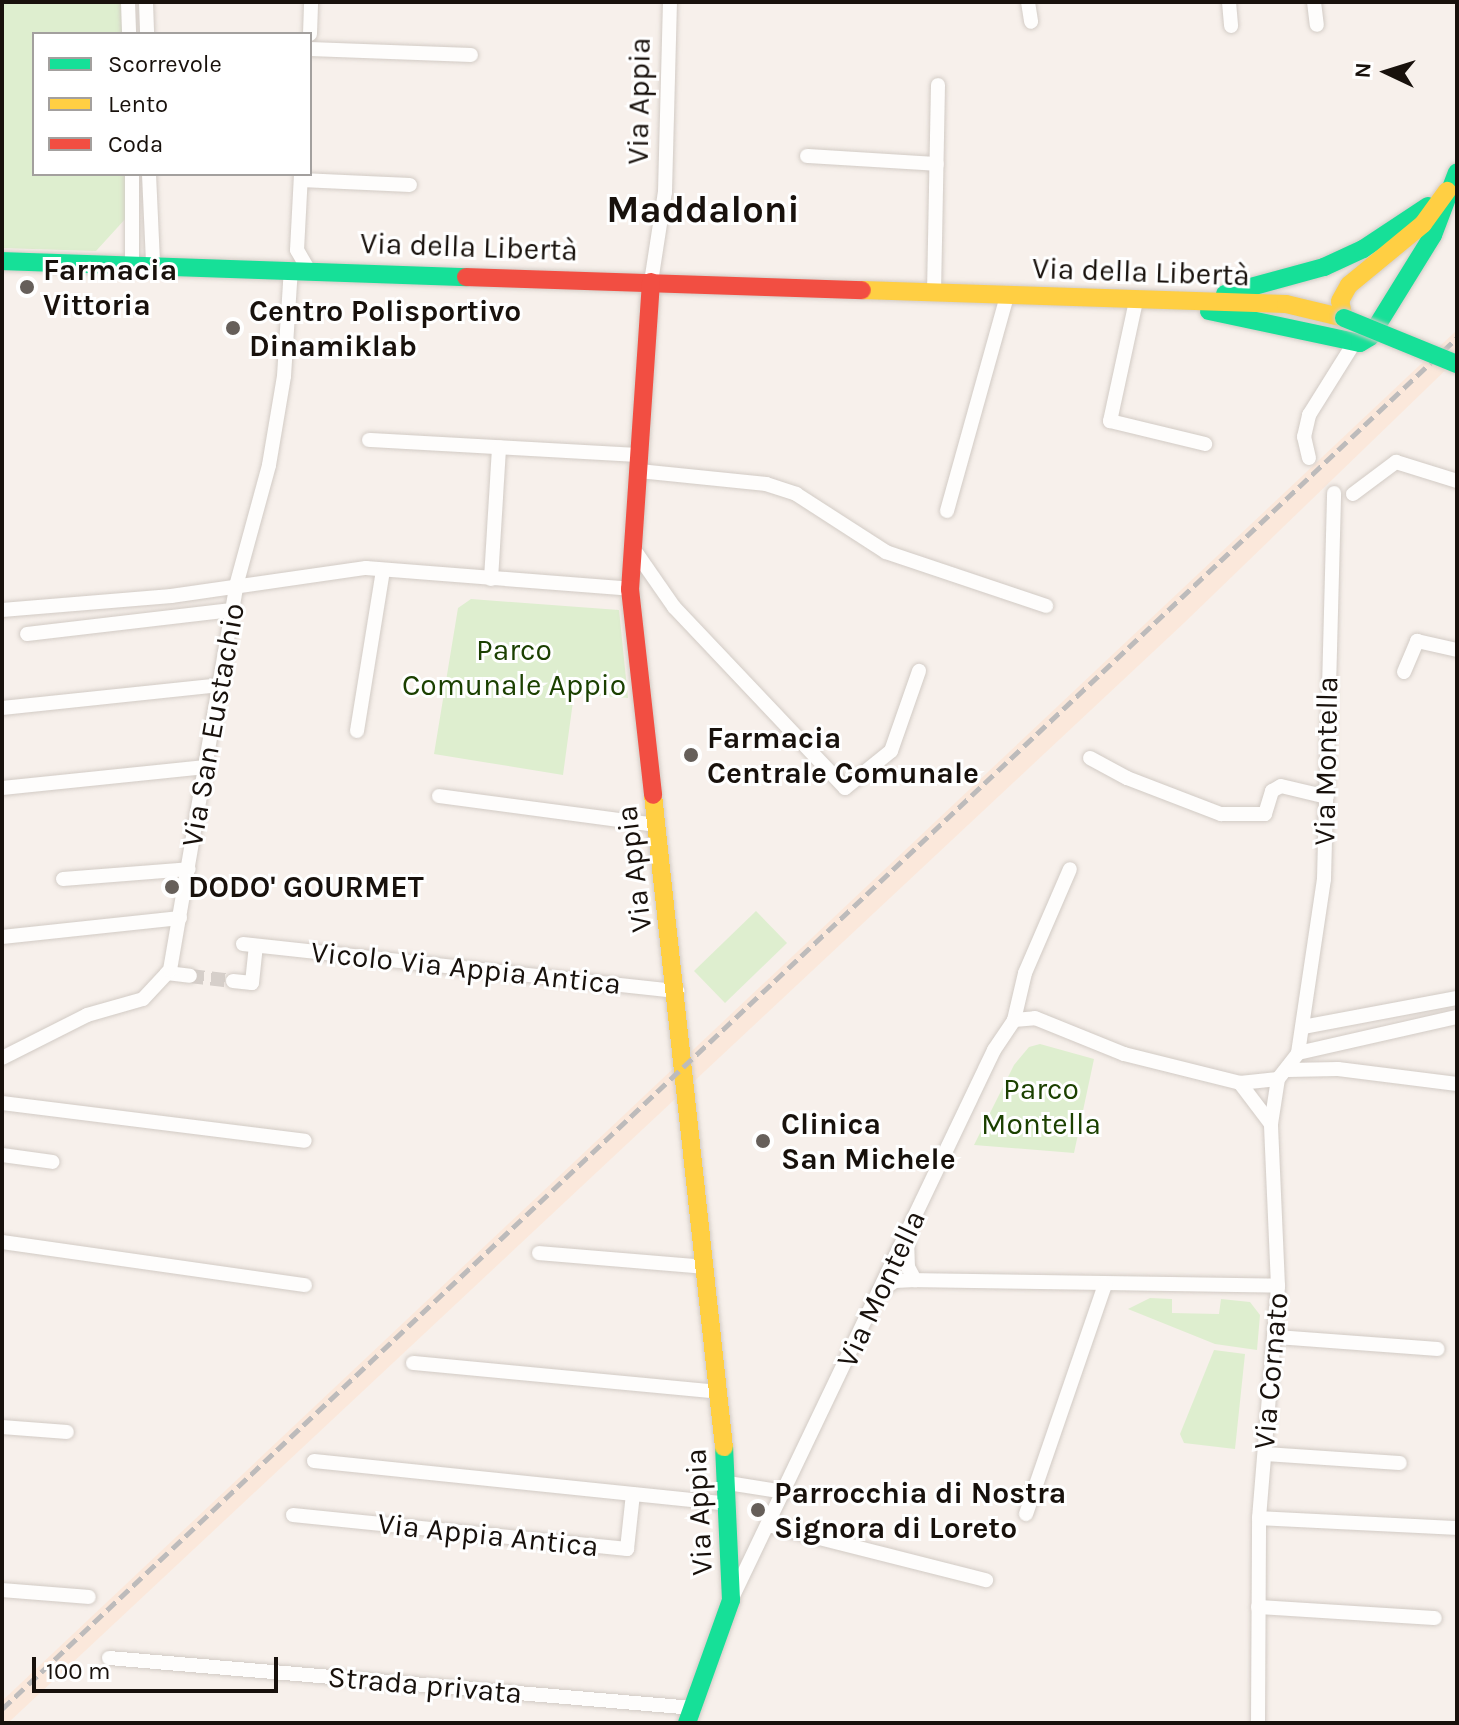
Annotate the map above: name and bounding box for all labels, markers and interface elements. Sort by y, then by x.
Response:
legend [32,32,312,176]
north arrow [1347,32,1427,112]
street label: Via Appia [620,37,658,165]
text: Scorrevole [108,50,222,78]
text: N [1350,62,1377,79]
text: Lento [108,90,168,118]
text: Coda [108,130,163,158]
district label: Maddaloni [606,187,800,233]
street label: Via della Libertà [360,225,578,269]
street label: Via della Libertà [1032,250,1250,294]
place label: Farmacia Vittoria [43,252,177,322]
marker: Farmacia Vittoria [18,278,36,296]
place label: Centro Polisportivo Dinamiklab [249,293,521,364]
marker: Centro Polisportivo Dinamiklab [224,319,242,337]
street label: Via San Eustachio [174,600,252,850]
park label: Parco Comunale Appio [402,632,626,702]
street label: Via Montella [1307,676,1345,846]
place label: Farmacia Centrale Comunale [707,720,979,790]
marker: Farmacia Centrale Comunale [682,746,700,764]
street label: Via Appia [608,804,660,934]
place label: DODO' GOURMET [188,869,424,905]
marker: DODO' GOURMET [163,878,181,896]
street label: Vicolo Via Appia Antica [309,934,623,1002]
park label: Parco Montella [981,1071,1101,1142]
place label: Clinica San Michele [781,1106,956,1176]
marker: Clinica San Michele [752,1130,774,1152]
street label: Via Montella [829,1205,933,1373]
street label: Via Cornato [1246,1291,1296,1451]
street label: Via Appia [678,1448,720,1576]
place label: Parrocchia di Nostra Signora di Loreto [774,1475,1066,1546]
marker: Parrocchia di Nostra Signora di Loreto [749,1501,767,1519]
street label: Via Appia Antica [376,1506,600,1564]
scale bar [36,1641,282,1691]
text: 100 m [46,1657,111,1685]
street label: Strada privata [326,1659,524,1711]

